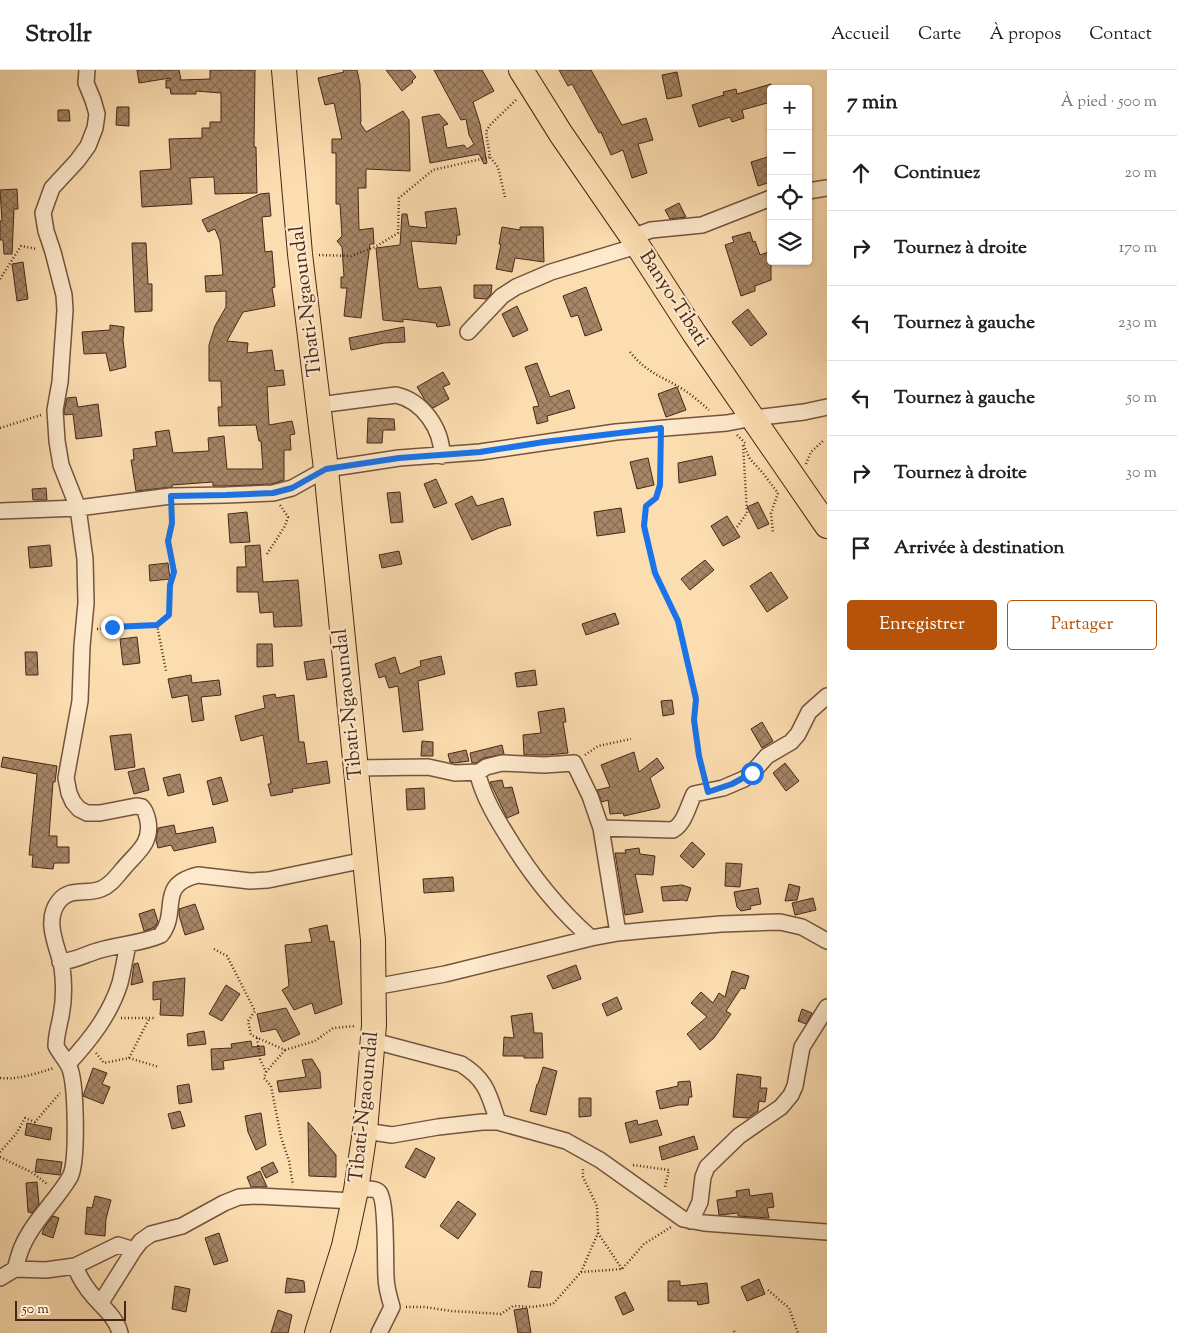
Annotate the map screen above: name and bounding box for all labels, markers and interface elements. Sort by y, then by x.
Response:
text: Strollr [25,18,92,52]
text: Accueil [831,22,890,48]
text: Carte [918,22,962,48]
text: À propos [990,22,1061,48]
text: Contact [1089,22,1152,48]
map controls [767,85,812,265]
button: + [767,85,812,130]
text: 7 min [847,88,898,118]
text: À pied · 500 m [1061,91,1157,114]
button: − [767,130,812,175]
icon: ahead [847,159,875,187]
text: Continuez [894,160,980,187]
text: 20 m [1124,162,1157,185]
button: locate [767,175,812,220]
button: layers [767,220,812,265]
street label: Tibati-Ngaoundal [283,223,331,378]
icon: right [847,234,875,262]
text: Tournez à droite [894,235,1027,262]
text: 170 m [1119,237,1157,260]
street label: Banyo-Tibati [631,245,715,353]
icon: left [847,309,875,337]
text: Tournez à gauche [894,310,1035,337]
text: 230 m [1118,312,1157,335]
icon: left [847,384,875,412]
text: Tournez à gauche [894,385,1035,412]
text: 50 m [1126,387,1157,410]
icon: right [847,459,875,487]
text: Tournez à droite [894,460,1027,487]
text: 30 m [1126,462,1157,485]
icon: arrive [847,534,875,562]
text: Arrivée à destination [894,535,1065,562]
button: Enregistrer [847,600,997,650]
button: Partager [1007,600,1157,650]
route end [101,616,124,639]
street label: Tibati-Ngaoundal [327,626,371,781]
route start [741,762,764,785]
street label: Tibati-Ngaoundal [343,1029,387,1184]
scale bar [15,1298,126,1321]
text: 50 m [22,1300,49,1320]

